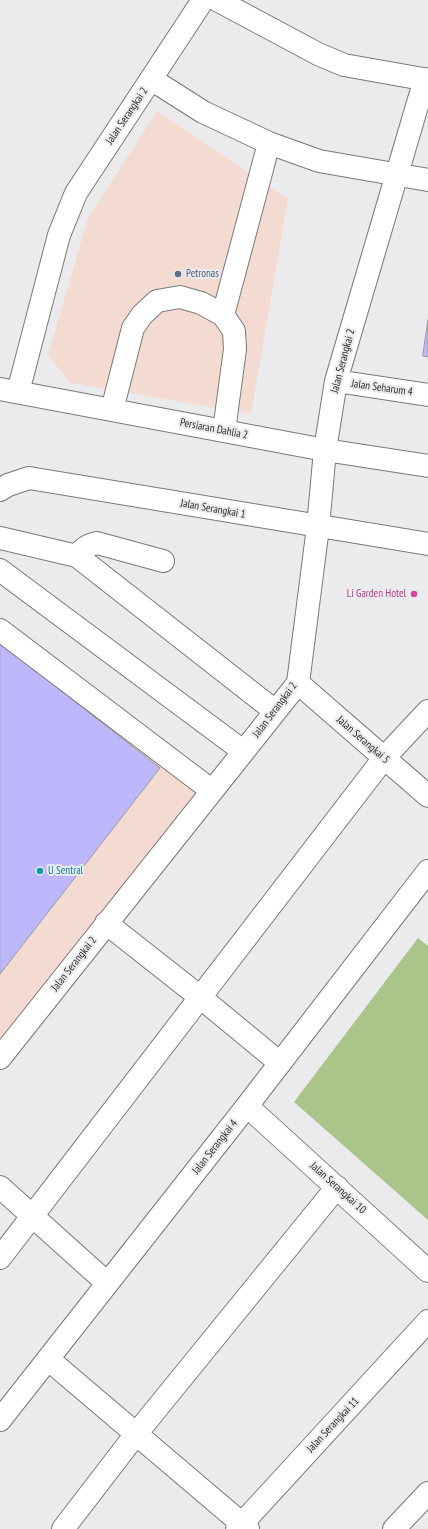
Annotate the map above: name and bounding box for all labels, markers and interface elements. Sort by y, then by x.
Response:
street label: Jalan Serangkai 2 [103,85,151,147]
place label: Petronas [186,267,219,281]
marker: Petronas [173,269,183,279]
street label: Jalan Serangkai 2 [328,328,358,394]
street label: Jalan Seharum 4 [350,377,414,399]
street label: Persiaran Dahlia 2 [179,416,249,442]
street label: Jalan Serangkai 1 [179,497,247,521]
place label: Li Garden Hotel [347,587,406,601]
marker: Li Garden Hotel [409,589,419,599]
street label: Jalan Serangkai 2 [250,680,300,740]
street label: Jalan Serangkai 5 [334,713,392,767]
place label: U Sentral [48,864,83,878]
marker: U Sentral [35,866,45,876]
street label: Jalan Serangkai 2 [49,934,99,994]
street label: Jalan Serangkai 4 [190,1117,240,1177]
street label: Jalan Serangkai 10 [307,1159,369,1217]
street label: Jalan Serangkai 11 [304,1395,362,1455]

